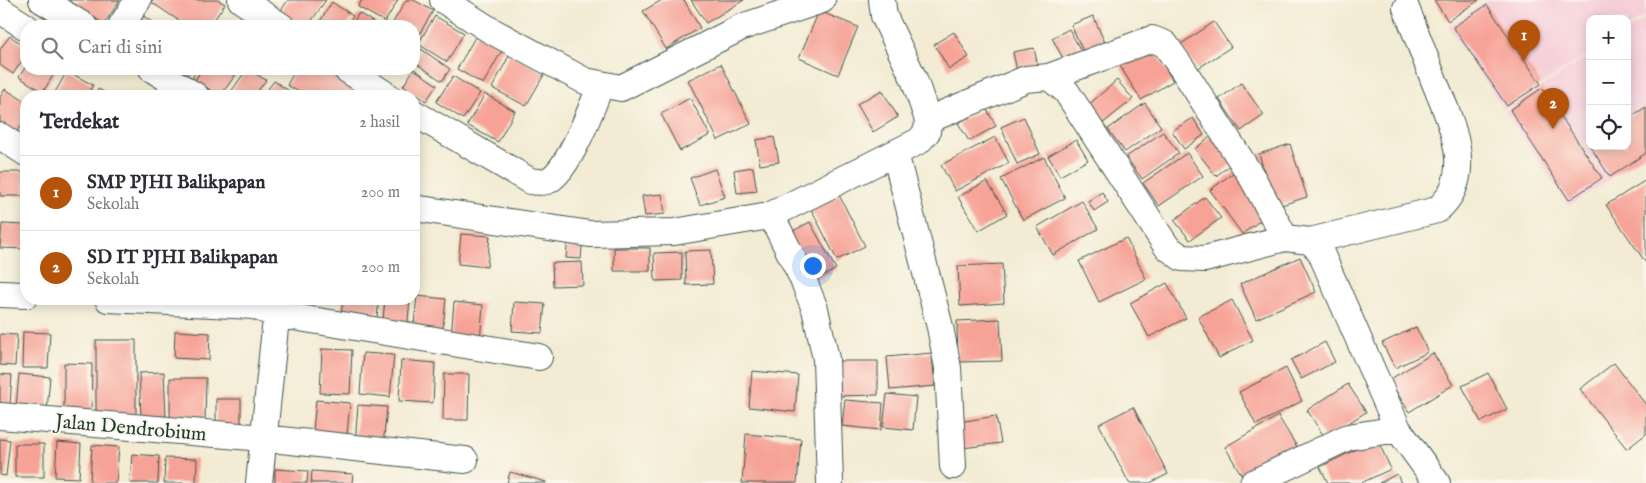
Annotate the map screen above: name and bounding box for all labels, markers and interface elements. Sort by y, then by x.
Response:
map controls [1586,15,1631,150]
button: + [1586,15,1631,60]
search box [20,20,420,75]
pin: 1 [1508,20,1540,61]
icon: search [38,34,66,62]
text: Cari di sini [78,36,162,60]
button: − [1586,60,1631,105]
pin: 2 [1537,88,1569,129]
button: locate [1586,105,1631,150]
text: Terdekat [40,109,119,136]
text: 2 hasil [359,113,400,133]
text: SMP PJHI Balikpapan [87,171,265,195]
text: 1 [53,183,59,203]
text: 200 m [361,183,400,203]
text: Sekolah [87,195,139,215]
text: SD IT PJHI Balikpapan [87,246,278,270]
your location [800,253,826,279]
text: 2 [52,258,60,278]
text: 200 m [361,258,400,278]
text: Sekolah [87,270,139,290]
street label: Jalan Dendrobium [52,409,208,448]

